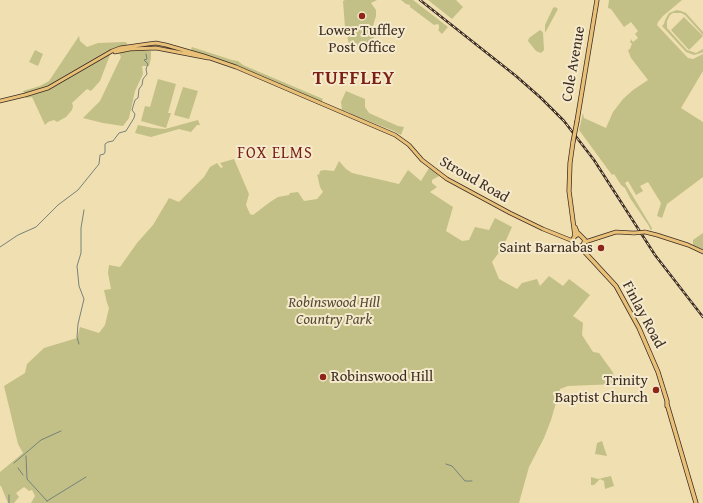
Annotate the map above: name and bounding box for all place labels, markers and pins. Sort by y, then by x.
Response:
marker: Lower Tuffley Post Office [357,11,367,21]
place label: Lower Tuffley Post Office [319,22,405,57]
place label: Saint Barnabas [499,239,593,257]
marker: Saint Barnabas [596,243,606,253]
place label: Robinswood Hill [331,368,433,386]
marker: Robinswood Hill [318,372,328,382]
place label: Trinity Baptist Church [555,372,648,407]
marker: Trinity Baptist Church [651,385,661,395]

